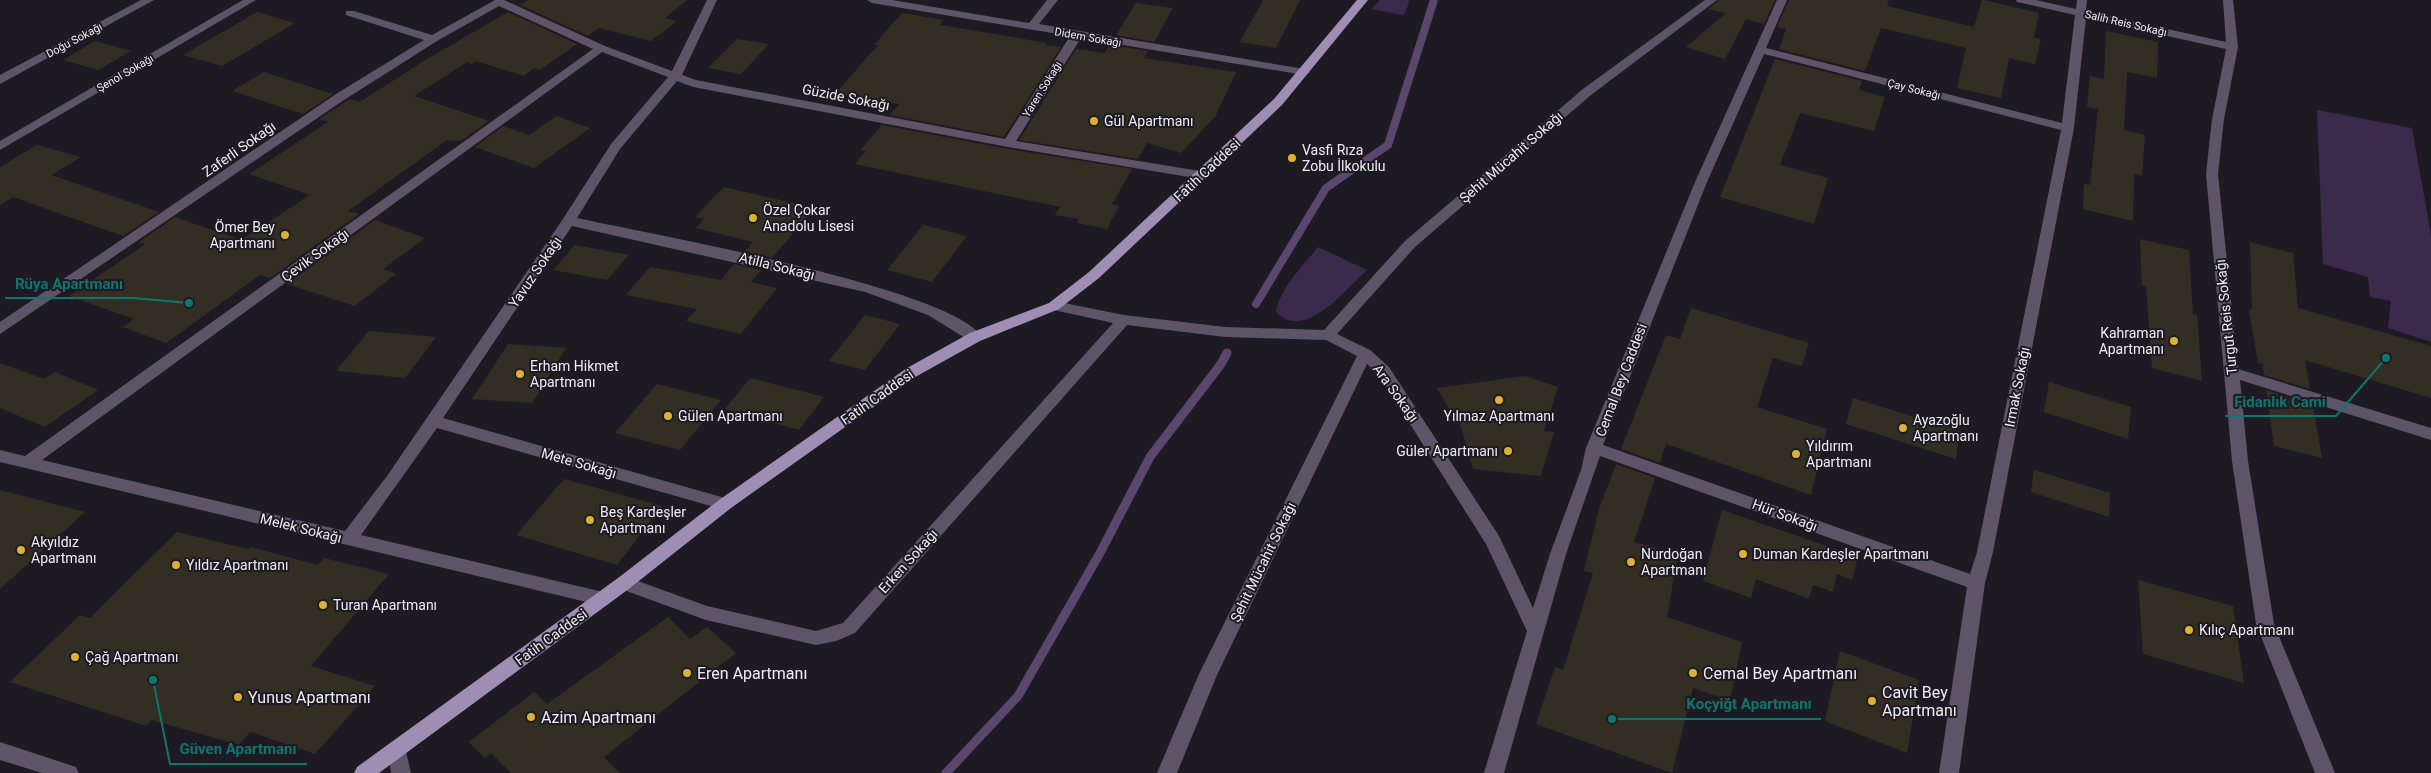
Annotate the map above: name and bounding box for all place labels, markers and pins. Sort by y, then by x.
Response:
place label: Gül Apartmanı [1104,113,1194,129]
marker: Gül Apartmanı [1088,115,1100,127]
place label: Vasfi Rıza Zobu İlkokulu [1302,142,1386,174]
marker: Vasfi Rıza Zobu İlkokulu [1286,152,1298,164]
place label: Özel Çokar Anadolu Lisesi [763,202,854,234]
marker: Özel Çokar Anadolu Lisesi [747,212,759,224]
place label: Ömer Bey Apartmanı [210,219,275,251]
marker: Ömer Bey Apartmanı [279,229,291,241]
callout: Rüya Apartmanı [5,268,133,298]
place label: Kahraman Apartmanı [2099,325,2164,357]
marker: Kahraman Apartmanı [2168,335,2180,347]
place label: Erham Hikmet Apartmanı [530,358,619,390]
marker: Erham Hikmet Apartmanı [514,368,526,380]
callout: Fidanlık Cami [2225,386,2336,416]
marker: Yılmaz Apartmanı [1493,394,1505,406]
place label: Gülen Apartmanı [678,408,783,424]
place label: Yılmaz Apartmanı [1444,408,1554,424]
marker: Gülen Apartmanı [662,410,674,422]
place label: Ayazoğlu Apartmanı [1913,412,1978,444]
marker: Ayazoğlu Apartmanı [1897,422,1909,434]
place label: Yıldırım Apartmanı [1806,438,1871,470]
place label: Güler Apartmanı [1396,443,1498,459]
marker: Güler Apartmanı [1502,445,1514,457]
marker: Yıldırım Apartmanı [1790,448,1802,460]
place label: Beş Kardeşler Apartmanı [600,504,686,536]
marker: Beş Kardeşler Apartmanı [584,514,596,526]
place label: Akyıldız Apartmanı [31,534,96,566]
marker: Akyıldız Apartmanı [15,544,27,556]
place label: Nurdoğan Apartmanı [1641,546,1706,578]
place label: Duman Kardeşler Apartmanı [1753,546,1929,562]
marker: Duman Kardeşler Apartmanı [1737,548,1749,560]
marker: Nurdoğan Apartmanı [1625,556,1637,568]
place label: Yıldız Apartmanı [186,557,288,573]
marker: Yıldız Apartmanı [170,559,182,571]
place label: Turan Apartmanı [333,597,437,613]
marker: Turan Apartmanı [317,599,329,611]
place label: Kılıç Apartmanı [2199,622,2294,638]
marker: Kılıç Apartmanı [2183,624,2195,636]
place label: Çağ Apartmanı [85,649,178,665]
marker: Çağ Apartmanı [69,651,81,663]
place label: Eren Apartmanı [697,664,807,683]
place label: Cemal Bey Apartmanı [1703,664,1857,683]
marker: Eren Apartmanı [681,667,693,679]
marker: Cemal Bey Apartmanı [1687,667,1699,679]
place label: Cavit Bey Apartmanı [1882,683,1957,720]
place label: Yunus Apartmanı [248,688,371,707]
callout: Koçyiğt Apartmanı [1676,689,1821,719]
marker: Yunus Apartmanı [232,691,244,703]
marker: Cavit Bey Apartmanı [1866,695,1878,707]
place label: Azim Apartmanı [541,708,656,727]
marker: Azim Apartmanı [525,711,537,723]
callout: Güven Apartmanı [170,734,307,764]

